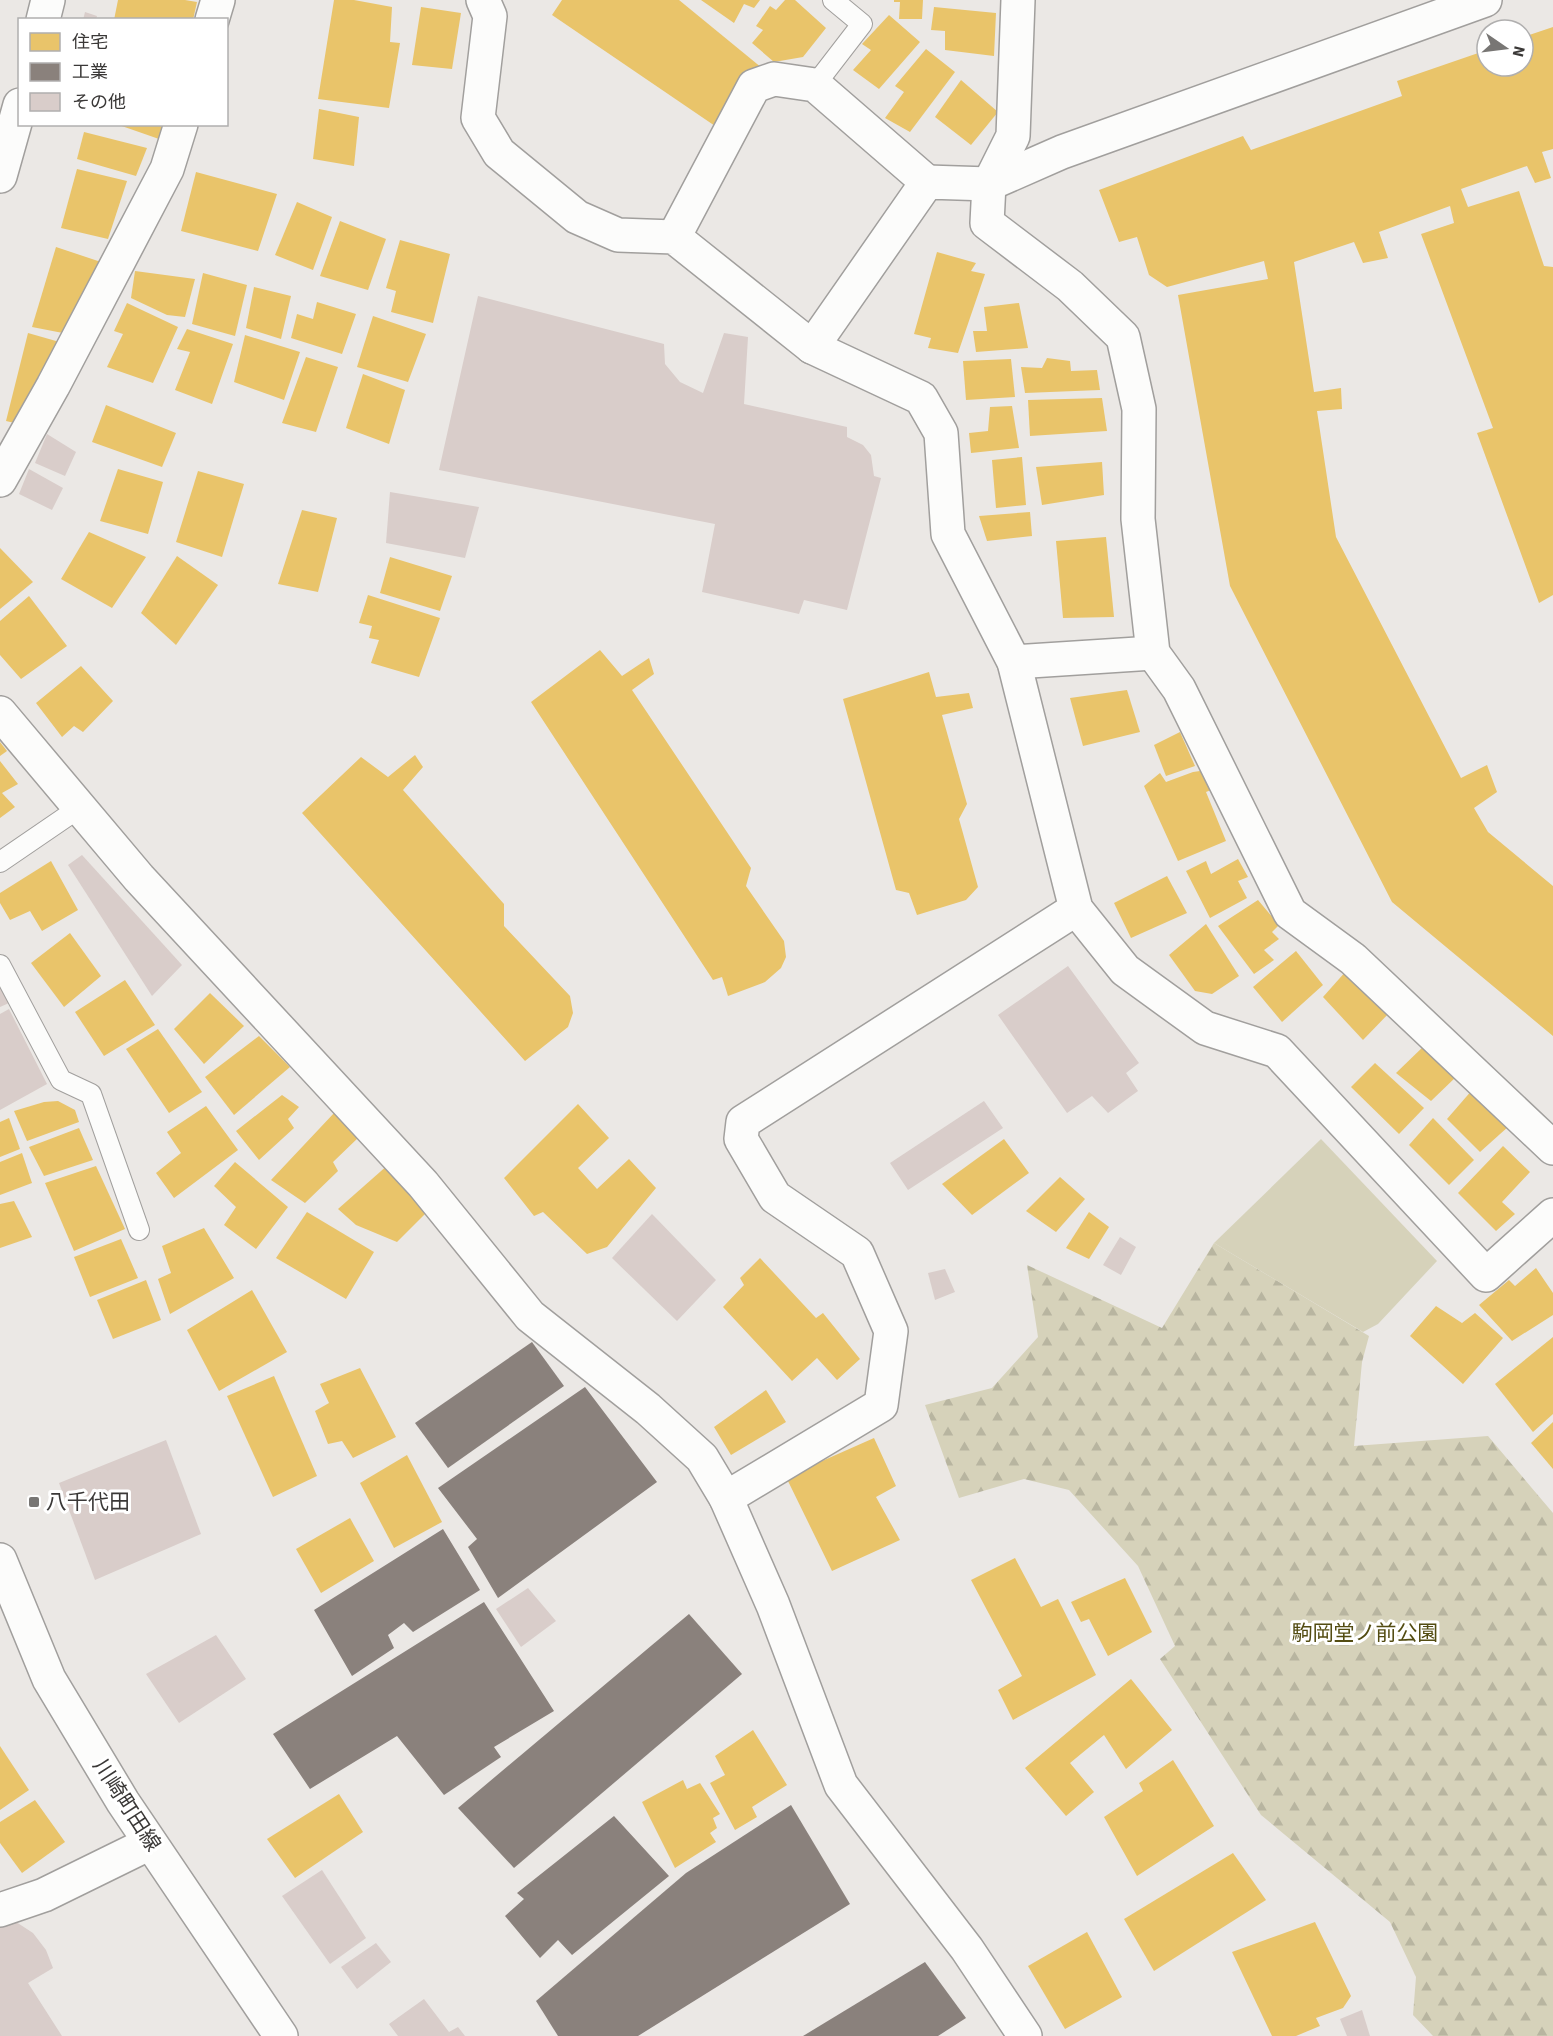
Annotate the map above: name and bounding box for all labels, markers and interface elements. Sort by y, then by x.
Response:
legend [18,18,228,126]
north arrow [1475,18,1535,78]
text: 住宅 [72,30,108,55]
text: N [1507,44,1531,59]
text: 工業 [72,60,108,85]
text: その他 [72,90,126,115]
place label: 八千代田 [46,1487,130,1517]
marker: 八千代田 [27,1495,41,1509]
park label: 駒岡堂ノ前公園 [1292,1618,1439,1648]
street label: 川崎町田線 [86,1753,168,1857]

